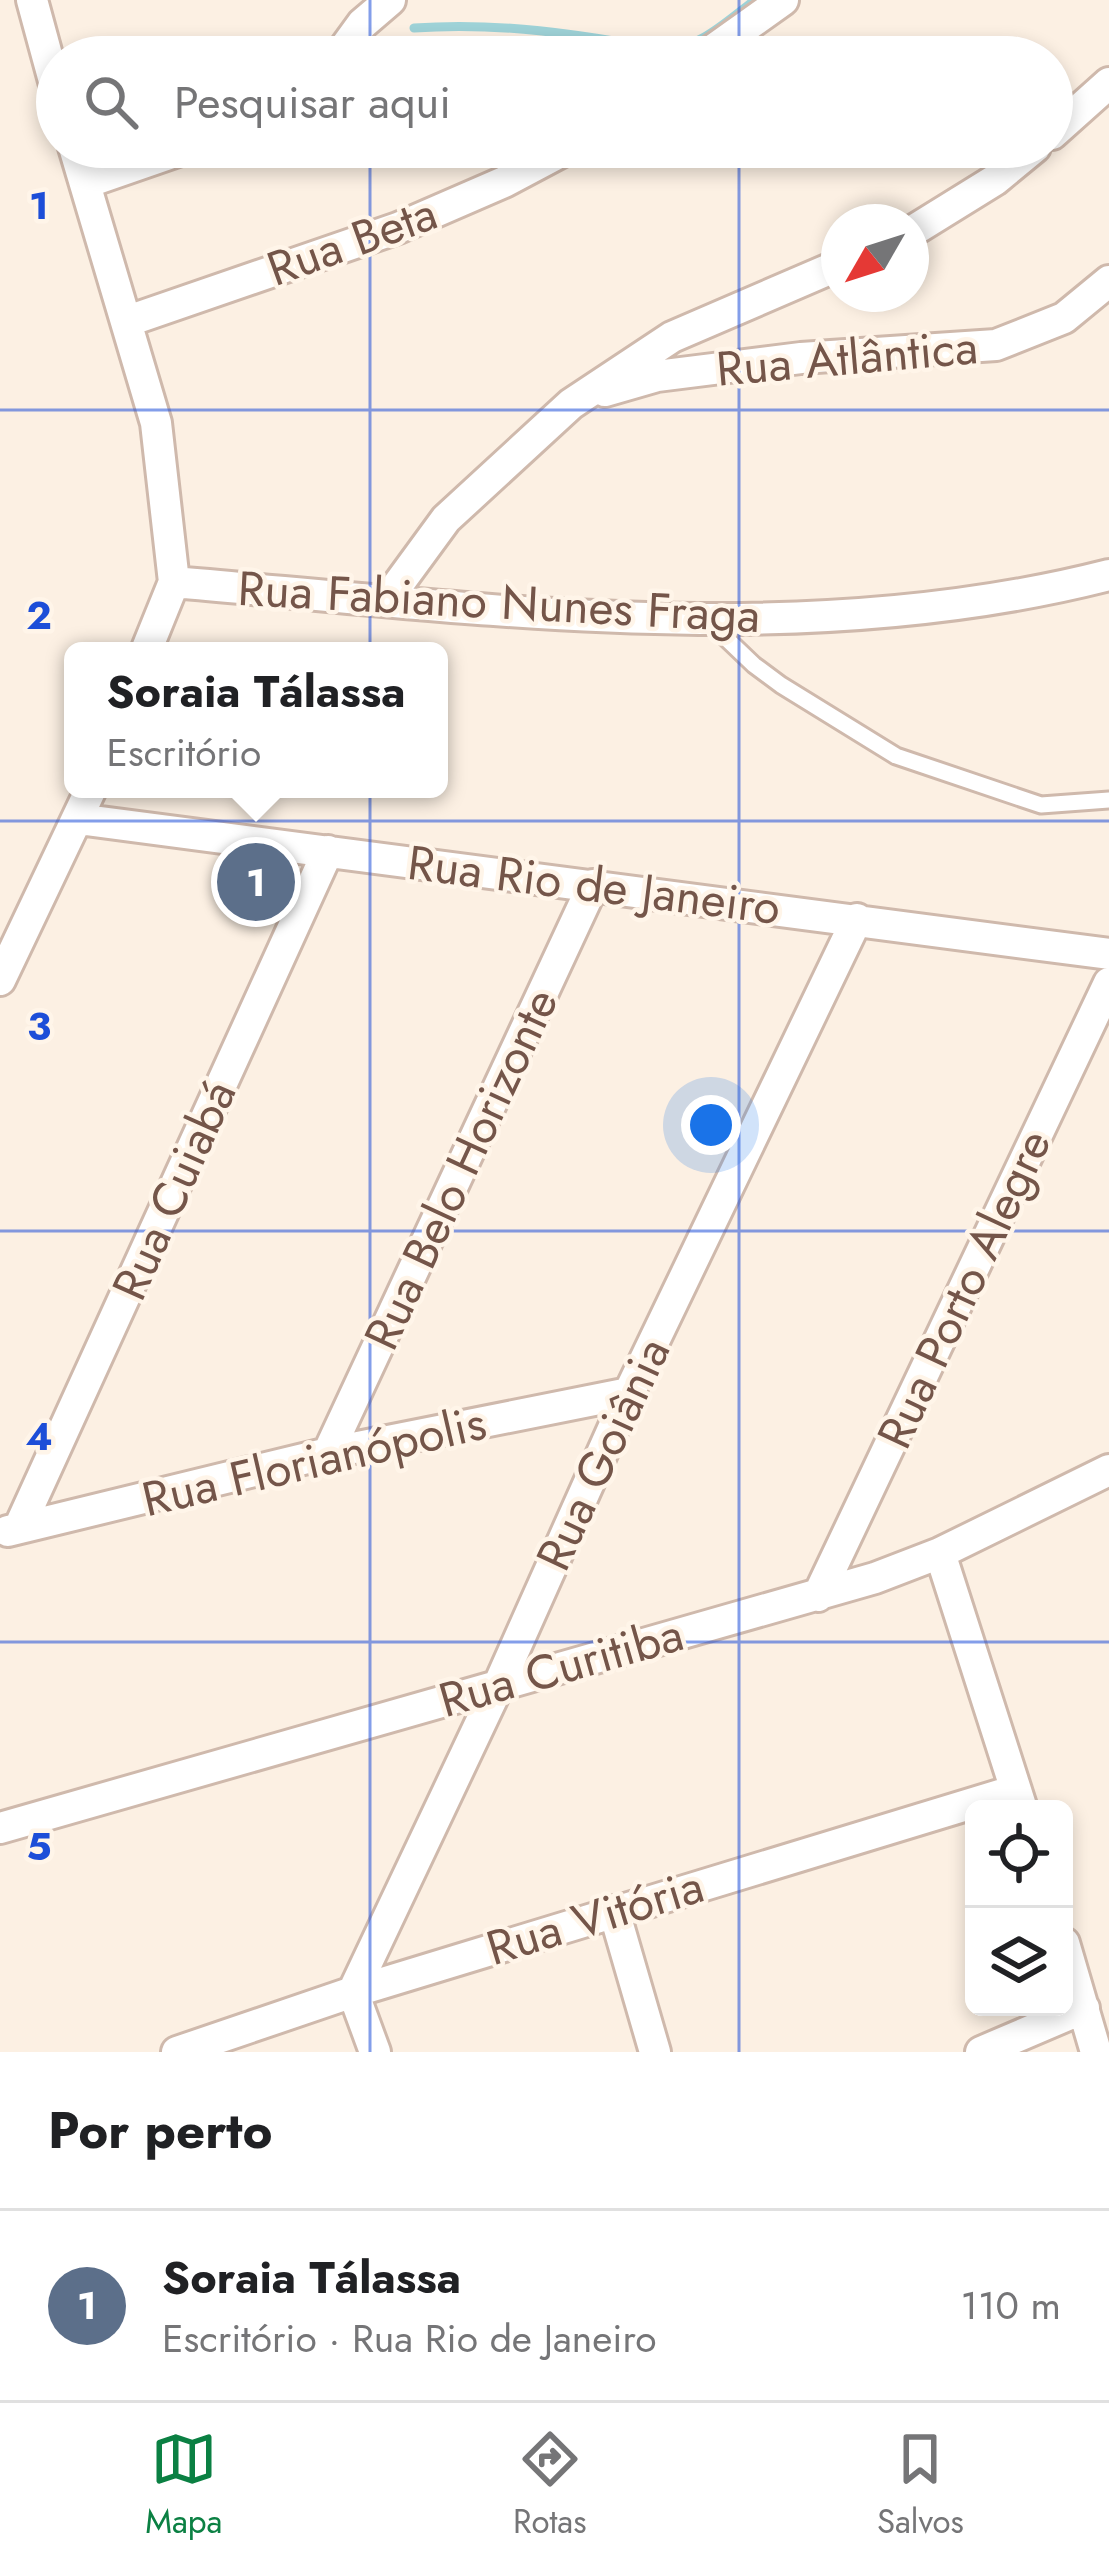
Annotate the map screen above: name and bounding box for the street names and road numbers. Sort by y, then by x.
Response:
street label: Rua Beta [258,179,446,303]
street label: Rua Atlântica [713,312,981,404]
street label: Rua Fabiano Nunes Fraga [236,554,762,650]
street label: Rua Rio de Janeiro [404,828,784,942]
street label: Rua Belo Horizonte [347,977,575,1361]
street label: Rua Cuiabá [95,1069,253,1311]
street label: Rua Porto Alegre [860,1118,1068,1460]
street label: Rua Goiânia [519,1326,687,1582]
street label: Rua Florianópolis [135,1388,493,1534]
street label: Rua Curitiba [431,1599,691,1735]
street label: Rua Vitória [478,1851,712,1983]

